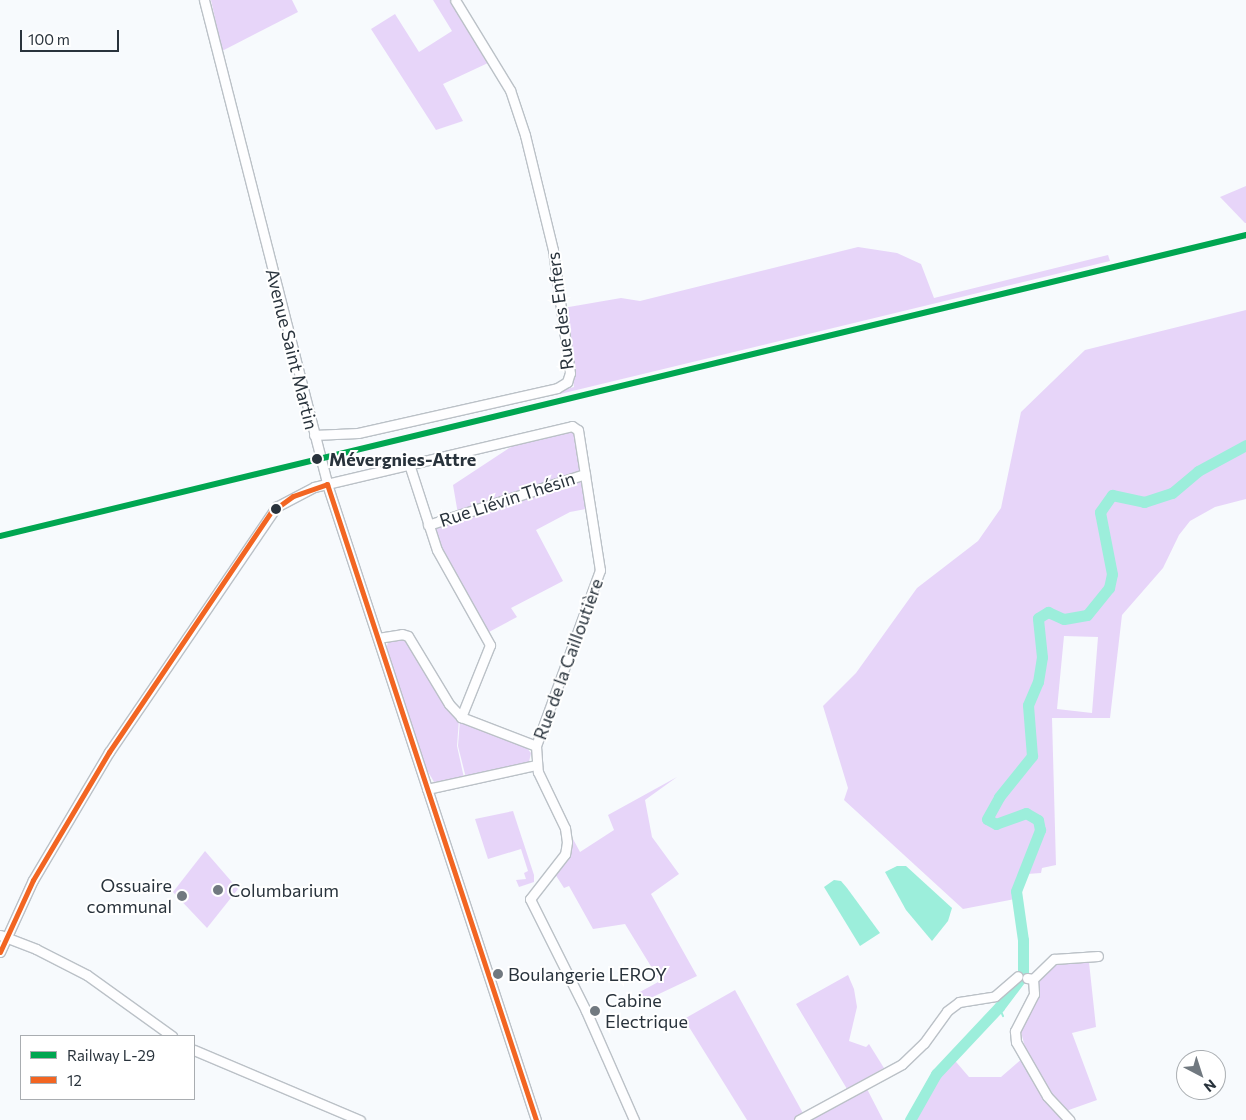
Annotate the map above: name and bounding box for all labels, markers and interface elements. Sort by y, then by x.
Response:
scale bar [22,20,121,52]
text: 100 m [28,30,70,48]
street label: Rue des Enfers [542,251,578,371]
street label: Avenue Saint Martin [262,266,322,432]
place label: Mévergnies-Attre [329,448,476,470]
marker: Mévergnies-Attre [309,451,325,467]
street label: Rue Liévin Thésin [436,467,578,531]
unlabelled marker [271,504,281,514]
street label: Rue de la Cailloutière [529,575,607,743]
place label: Ossuaire communal [87,875,172,918]
place label: Columbarium [228,879,339,901]
marker: Columbarium [212,884,224,896]
marker: Ossuaire communal [176,890,188,902]
place label: Boulangerie LEROY [508,963,667,985]
marker: Boulangerie LEROY [492,968,504,980]
place label: Cabine Electrique [605,990,688,1032]
marker: Cabine Electrique [589,1005,601,1017]
legend [20,1035,195,1100]
text: Railway L-29 [67,1046,155,1064]
north arrow [1176,1050,1226,1100]
text: 12 [67,1071,82,1089]
text: N [1201,1076,1220,1096]

